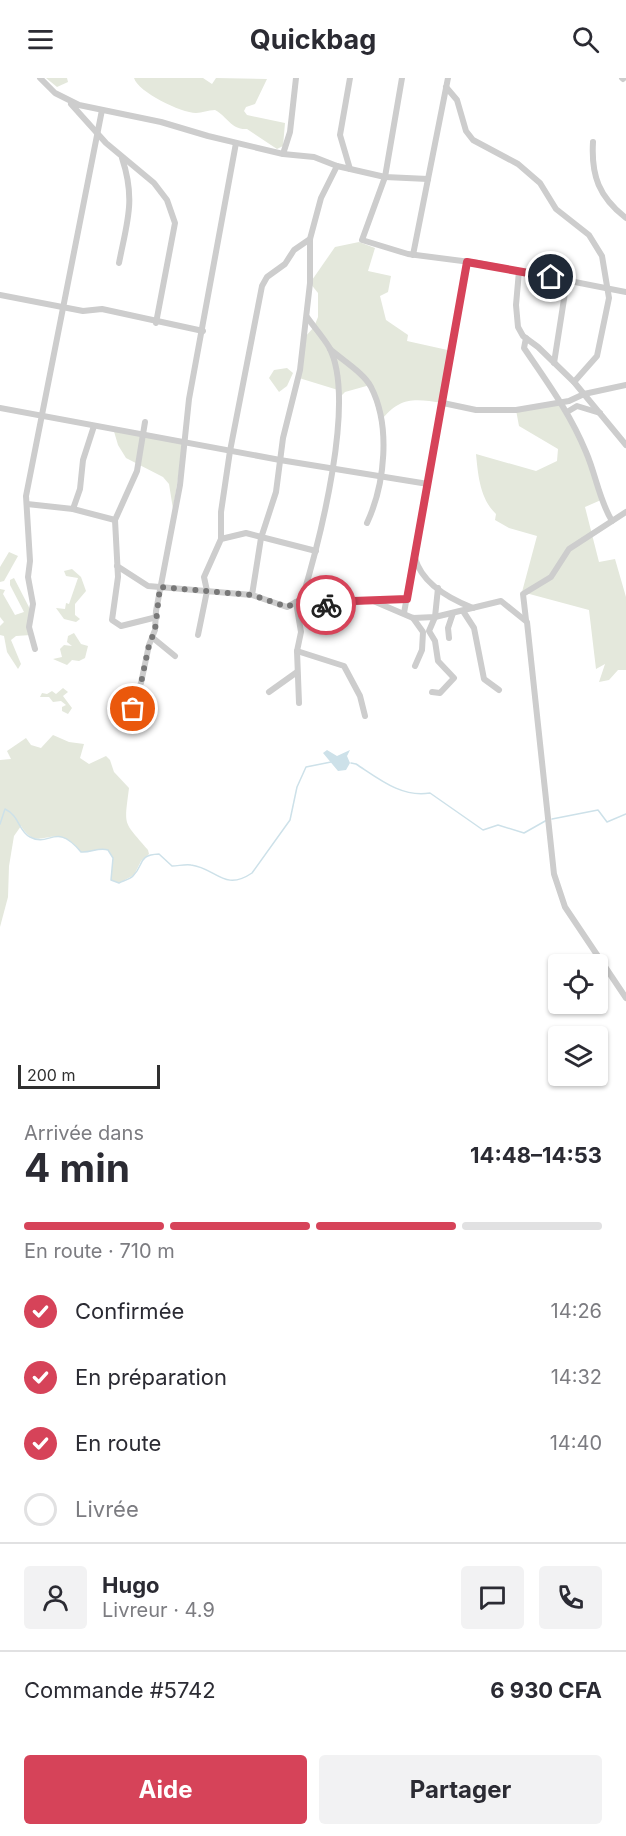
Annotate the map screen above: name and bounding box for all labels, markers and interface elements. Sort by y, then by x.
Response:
icon: menu [24,23,57,56]
text: Quickbag [250,23,376,56]
icon: search [569,23,602,56]
pin [525,251,576,302]
icon: home [534,260,567,293]
courier [296,575,356,635]
icon: bike [310,589,343,622]
pin [107,683,158,734]
icon: bag [116,692,149,725]
map controls [548,954,608,1086]
button: locate [548,954,608,1014]
button: layers [548,1026,608,1086]
scale bar [18,1062,160,1090]
text: 200 m [27,1065,75,1085]
text: Arrivée dans [24,1121,144,1145]
text: 14:48–14:53 [470,1142,602,1168]
text: 4 min [24,1144,130,1191]
text: En route · 710 m [24,1239,175,1263]
icon: check [24,1295,57,1328]
text: Confirmée [75,1298,184,1324]
text: 14:26 [551,1299,602,1323]
icon: check [24,1361,57,1394]
text: En préparation [75,1364,227,1390]
text: 14:32 [551,1365,602,1389]
icon: check [24,1427,57,1460]
text: En route [75,1430,161,1456]
text: 14:40 [550,1431,602,1455]
text: Livrée [75,1496,139,1522]
button: person [24,1566,87,1629]
button: chat [461,1566,524,1629]
button: phone [539,1566,602,1629]
text: Hugo [102,1572,160,1598]
text: Livreur · 4.9 [102,1598,215,1622]
text: Commande #5742 [24,1677,216,1703]
text: 6 930 CFA [490,1677,602,1703]
button: Aide [24,1755,307,1824]
button: Partager [319,1755,602,1824]

